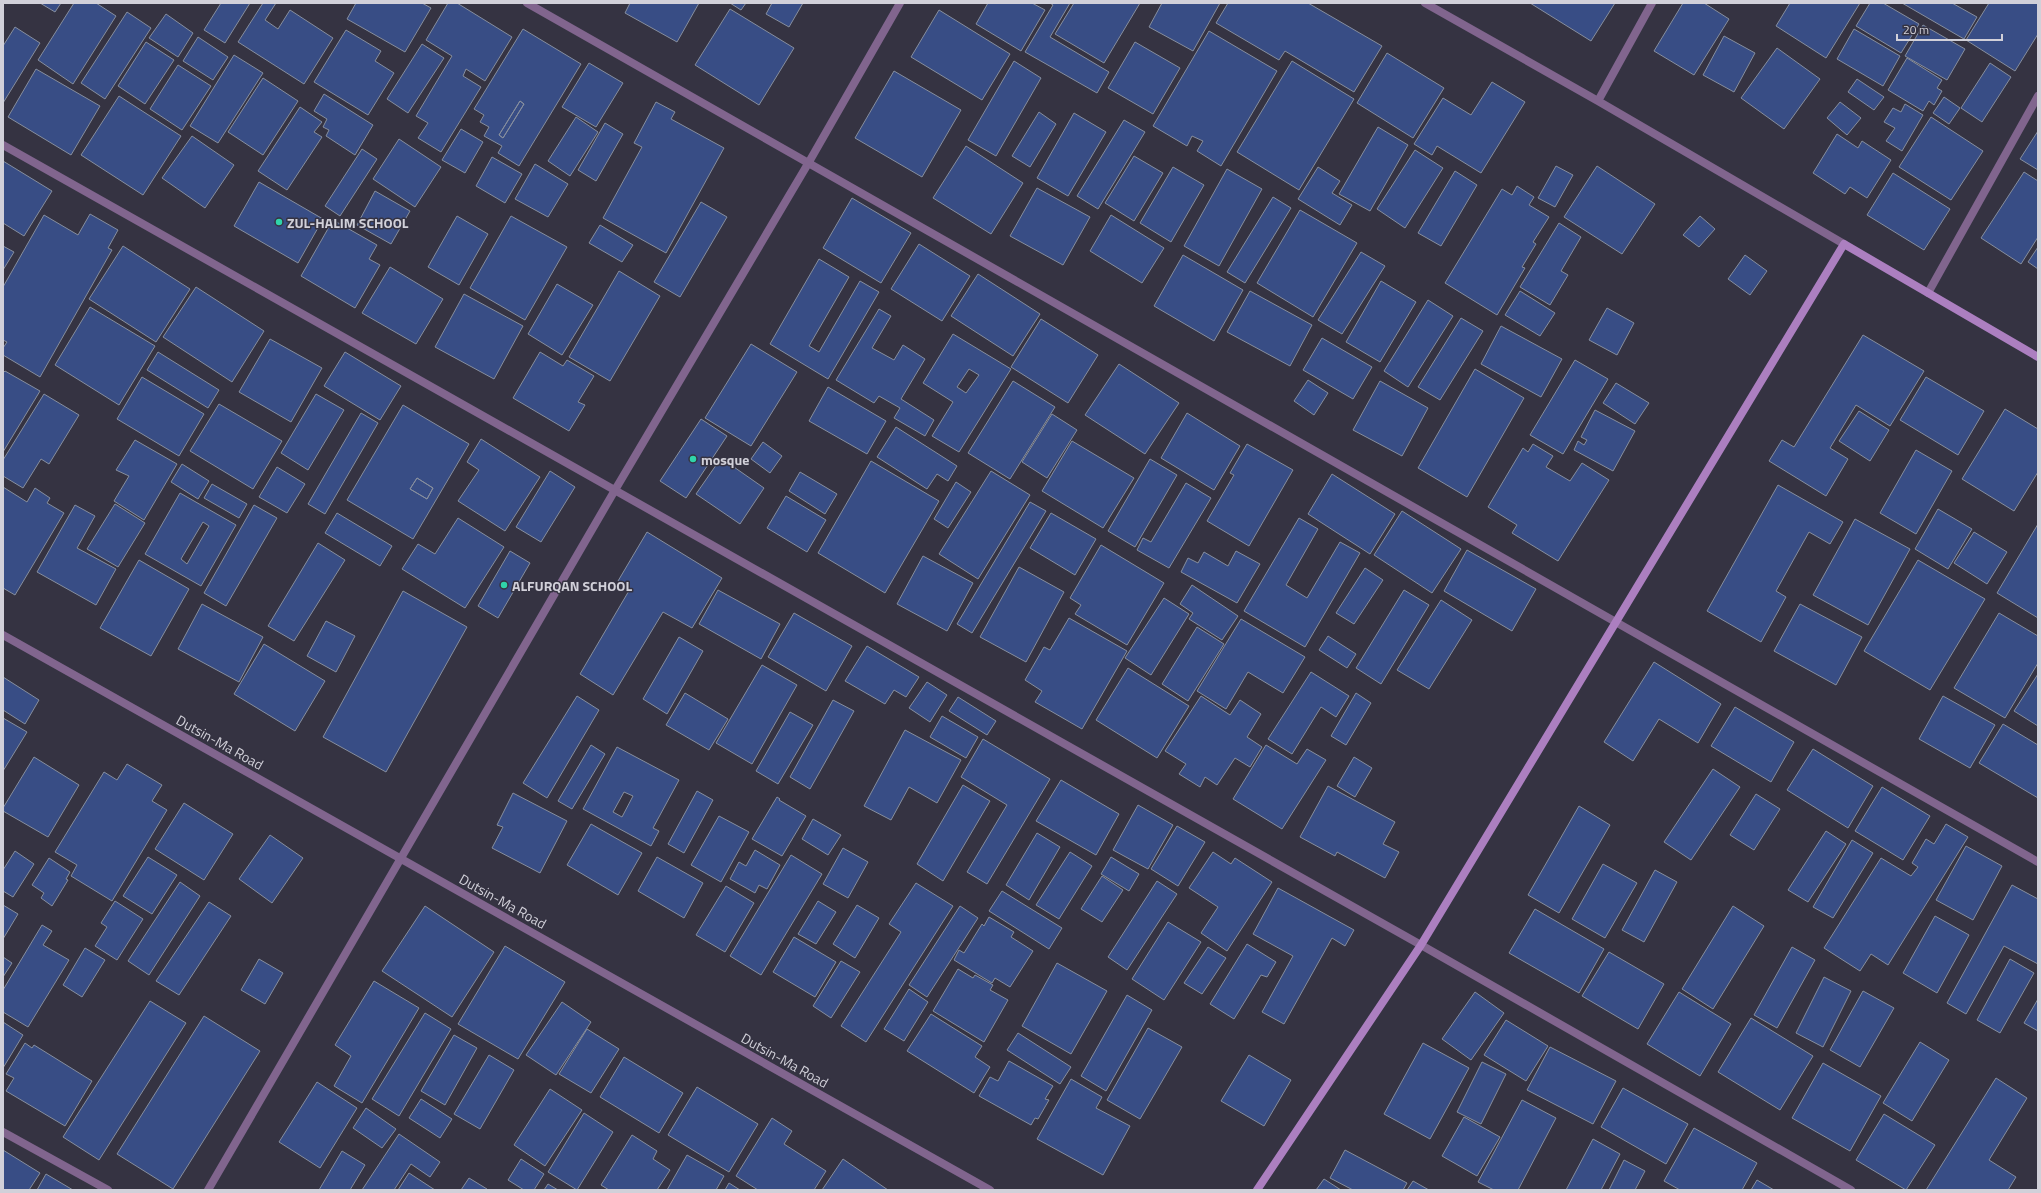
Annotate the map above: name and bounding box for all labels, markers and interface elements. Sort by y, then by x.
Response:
scale bar [1897,16,2002,42]
text: 20 m [1903,20,1929,39]
place label: ZUL-HALIM SCHOOL [287,212,409,233]
marker: ZUL-HALIM SCHOOL [274,217,284,227]
place label: mosque [701,449,749,470]
marker: mosque [688,454,698,464]
place label: ALFURQAN SCHOOL [512,575,632,596]
marker: ALFURQAN SCHOOL [499,580,509,590]
street label: Dutsin-Ma Road [173,709,267,775]
street label: Dutsin-Ma Road [456,868,550,934]
street label: Dutsin-Ma Road [738,1027,832,1093]

